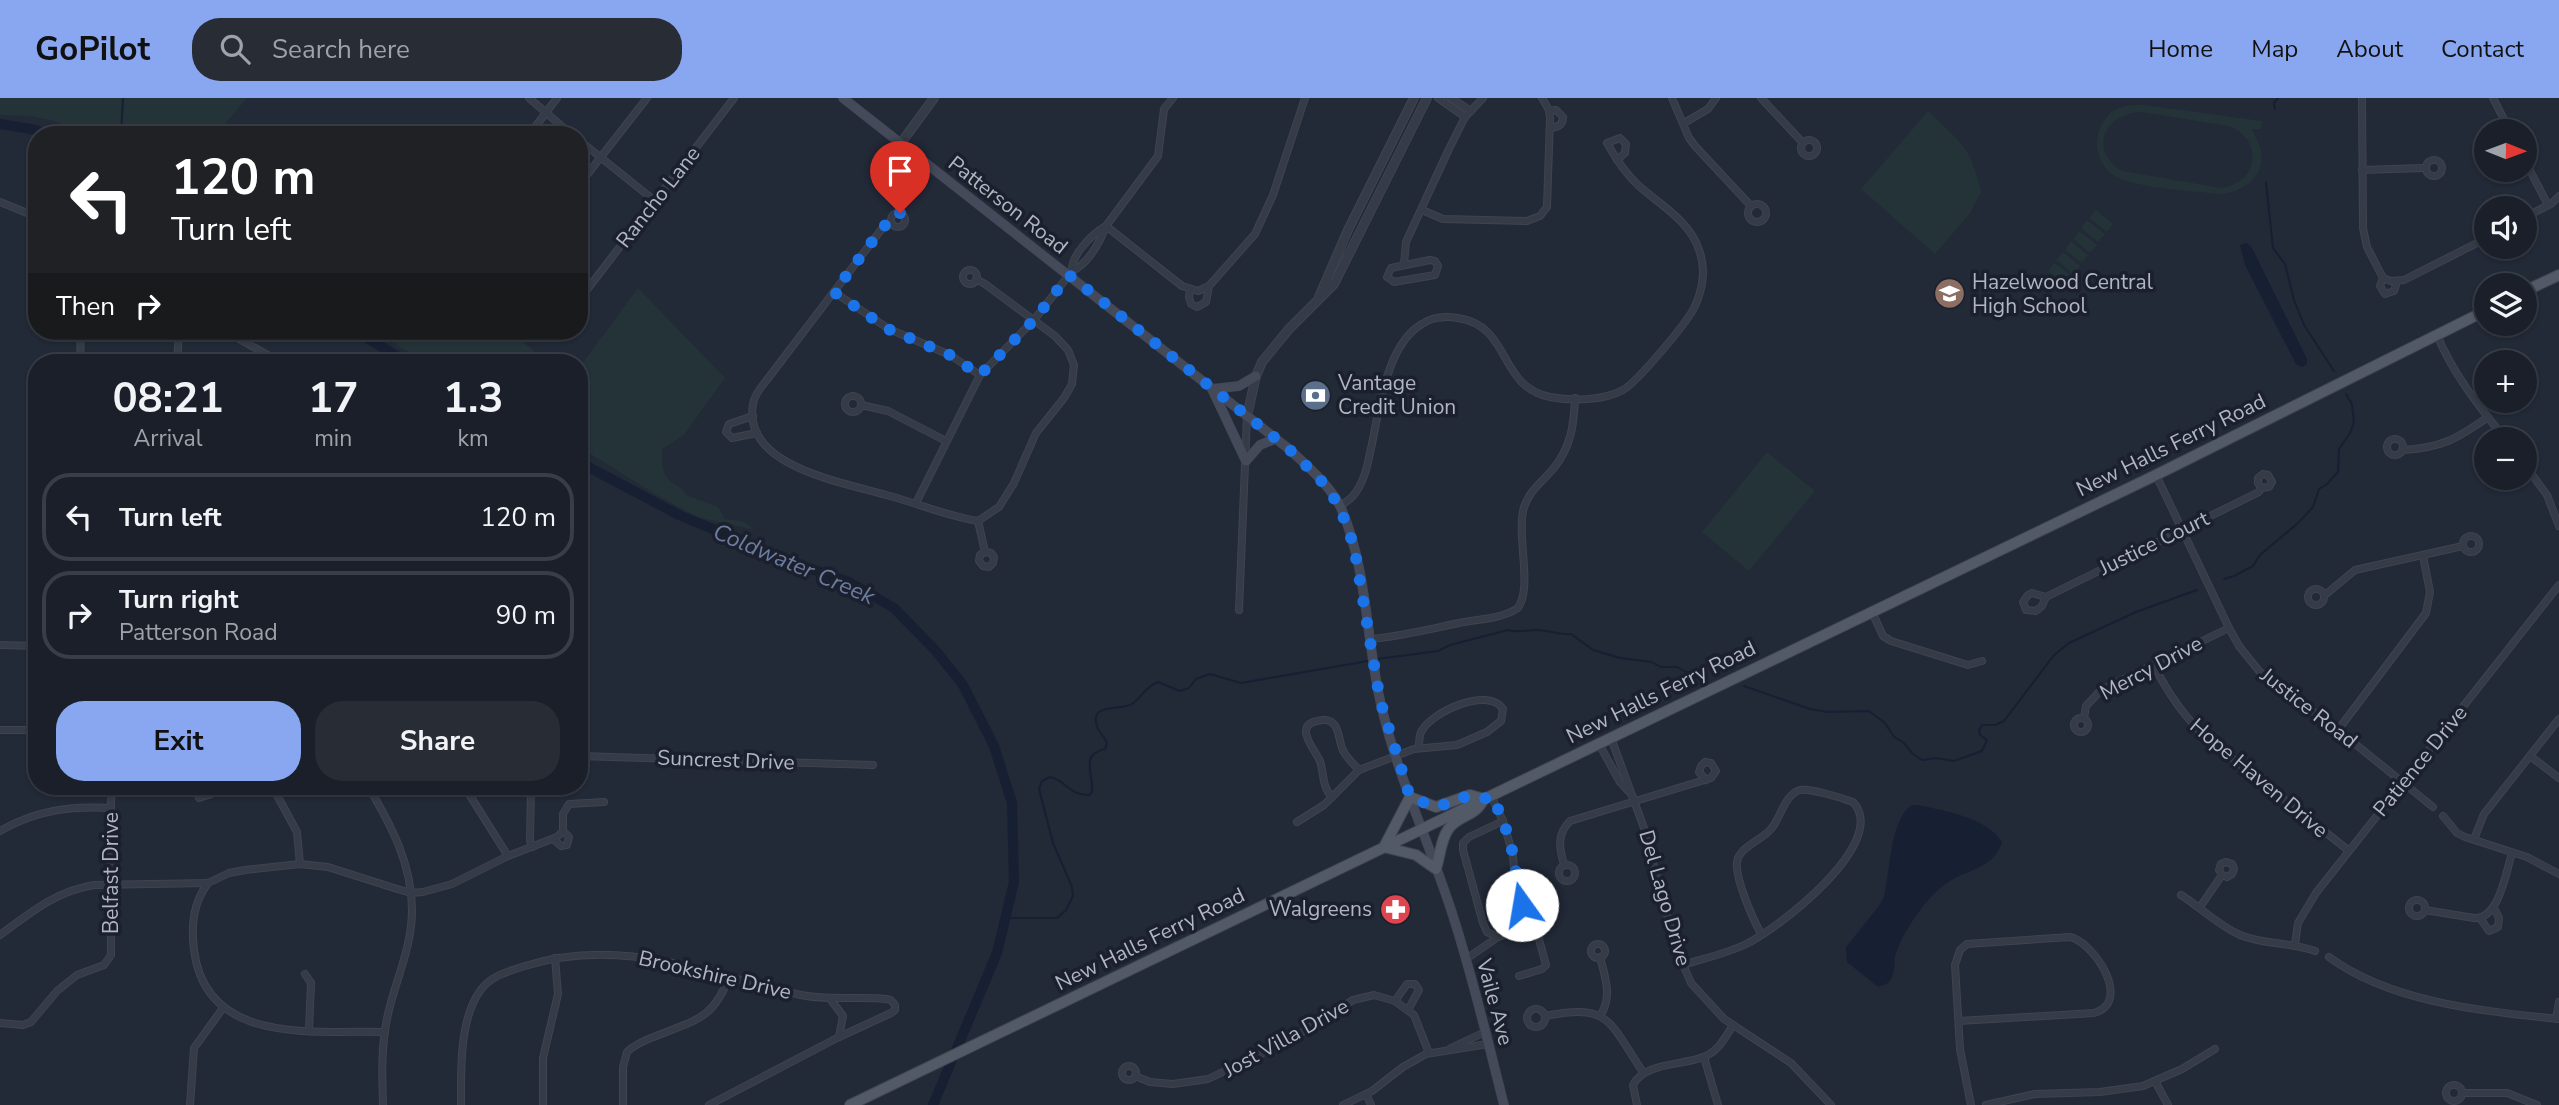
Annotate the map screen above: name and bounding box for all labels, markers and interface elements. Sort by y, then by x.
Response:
search box [192,18,682,81]
text: GoPilot [35,27,150,72]
icon: search [216,30,254,68]
text: Search here [272,32,410,67]
text: Home [2148,33,2213,65]
text: Map [2251,33,2298,65]
text: About [2336,33,2403,65]
text: Contact [2441,33,2524,65]
north arrow [2474,119,2538,182]
map controls [2474,119,2537,490]
street label: Rancho Lane [610,141,706,253]
pin [870,141,930,213]
text: 120 m [171,144,315,211]
street label: Patterson Road [942,149,1074,261]
icon: arrive [881,152,919,190]
icon: left [56,154,147,245]
button: sound [2474,196,2537,259]
text: Turn left [171,208,291,251]
place label: Hazelwood Central High School [1972,268,2154,320]
button: layers [2474,273,2537,336]
school or university icon: Hazelwood Central High School [1932,277,1966,311]
icon: right [129,287,167,325]
text: Then [56,289,115,324]
button: + [2474,350,2537,413]
place label: Vantage Credit Union [1337,369,1456,421]
text: 08:21 [112,370,224,427]
text: 17 [308,370,358,427]
text: 1.3 [443,370,504,427]
bank icon: Vantage Credit Union [1298,378,1332,412]
street label: New Halls Ferry Road [2072,387,2270,503]
text: Arrival [133,423,203,454]
text: min [314,423,352,454]
text: km [458,423,489,454]
button: − [2474,427,2537,490]
icon: left [60,498,98,536]
text: Turn left [119,500,222,535]
text: 120 m [480,500,556,535]
street label: Justice Court [2093,504,2214,582]
water label: Coldwater Creek [708,516,880,612]
text: Turn right [119,582,238,617]
icon: right [60,596,98,634]
text: 90 m [496,598,556,633]
text: Patterson Road [119,617,278,648]
street label: Mercy Drive [2095,629,2207,707]
street label: New Halls Ferry Road [1562,634,1760,750]
street label: Justice Road [2254,661,2363,755]
street label: Patience Drive [2367,700,2473,822]
button: Exit [56,701,301,781]
button: Share [315,701,560,781]
street label: Hope Haven Drive [2184,712,2334,844]
street label: Suncrest Drive [657,744,795,776]
street label: Belfast Drive [97,812,125,934]
street label: Del Lago Drive [1632,827,1698,969]
position arrow [1485,868,1559,942]
street label: New Halls Ferry Road [1051,881,1249,997]
pharmacy icon: Walgreens [1378,892,1412,926]
place label: Walgreens [1269,895,1372,923]
street label: Brookshire Drive [636,944,794,1006]
street label: Vaile Ave [1470,955,1520,1048]
street label: Jost Villa Drive [1217,992,1354,1085]

